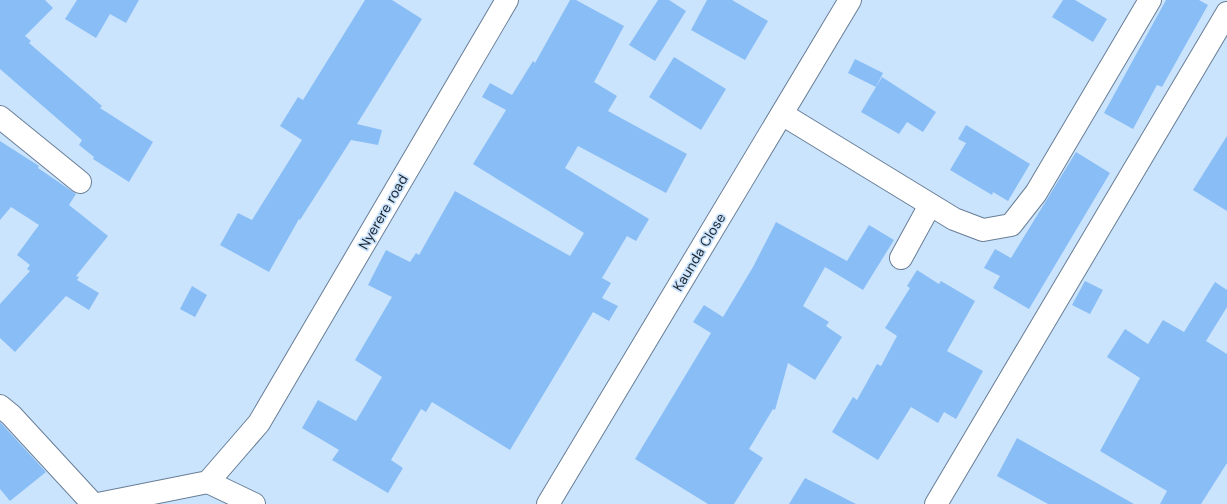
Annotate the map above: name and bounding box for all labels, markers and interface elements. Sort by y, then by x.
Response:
street label: Nyerere road [354,171,412,253]
street label: Kaunda Close [669,210,729,294]

